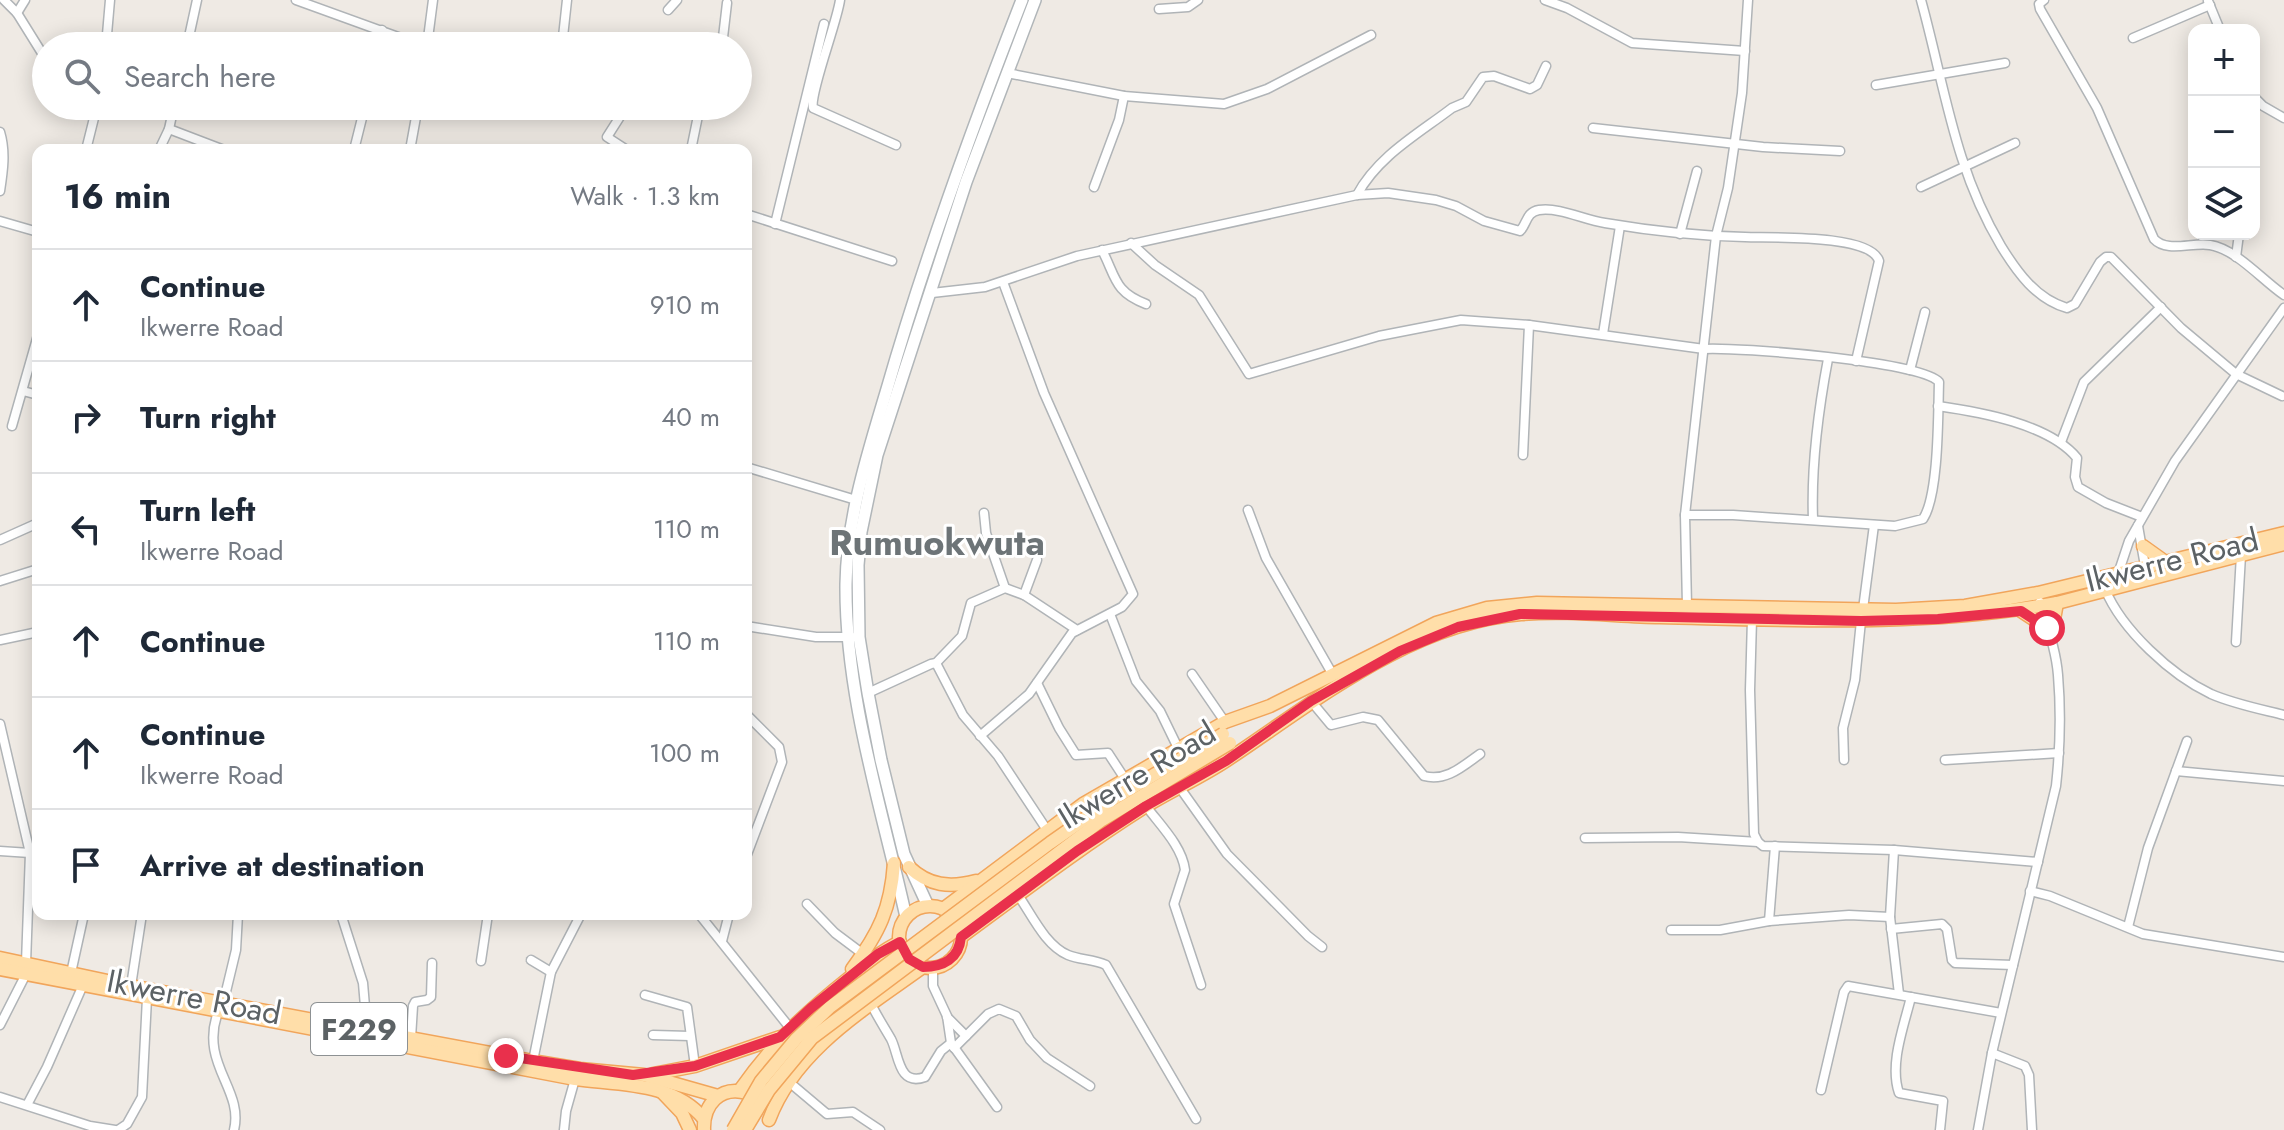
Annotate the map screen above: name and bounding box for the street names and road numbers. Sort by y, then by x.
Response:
street label: Ikwerre Road [2081,516,2263,604]
street label: Ikwerre Road [1049,710,1225,840]
street label: Ikwerre Road [103,958,285,1036]
road number: F229 [311,1003,407,1055]

